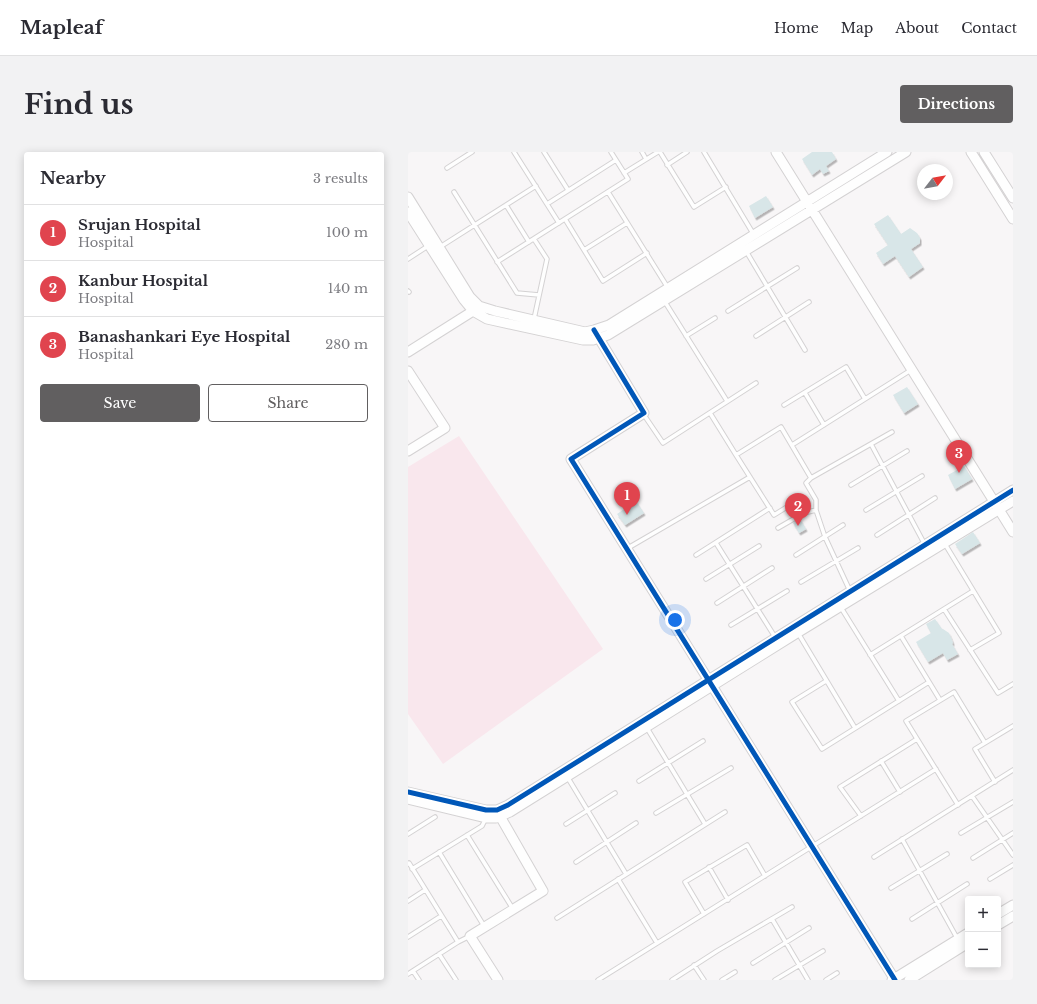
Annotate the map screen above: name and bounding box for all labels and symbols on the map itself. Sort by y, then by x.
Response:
north arrow [917,164,953,200]
pin: 3 [946,440,972,473]
pin: 1 [614,482,640,515]
pin: 2 [785,493,811,526]
your location [665,610,685,630]

